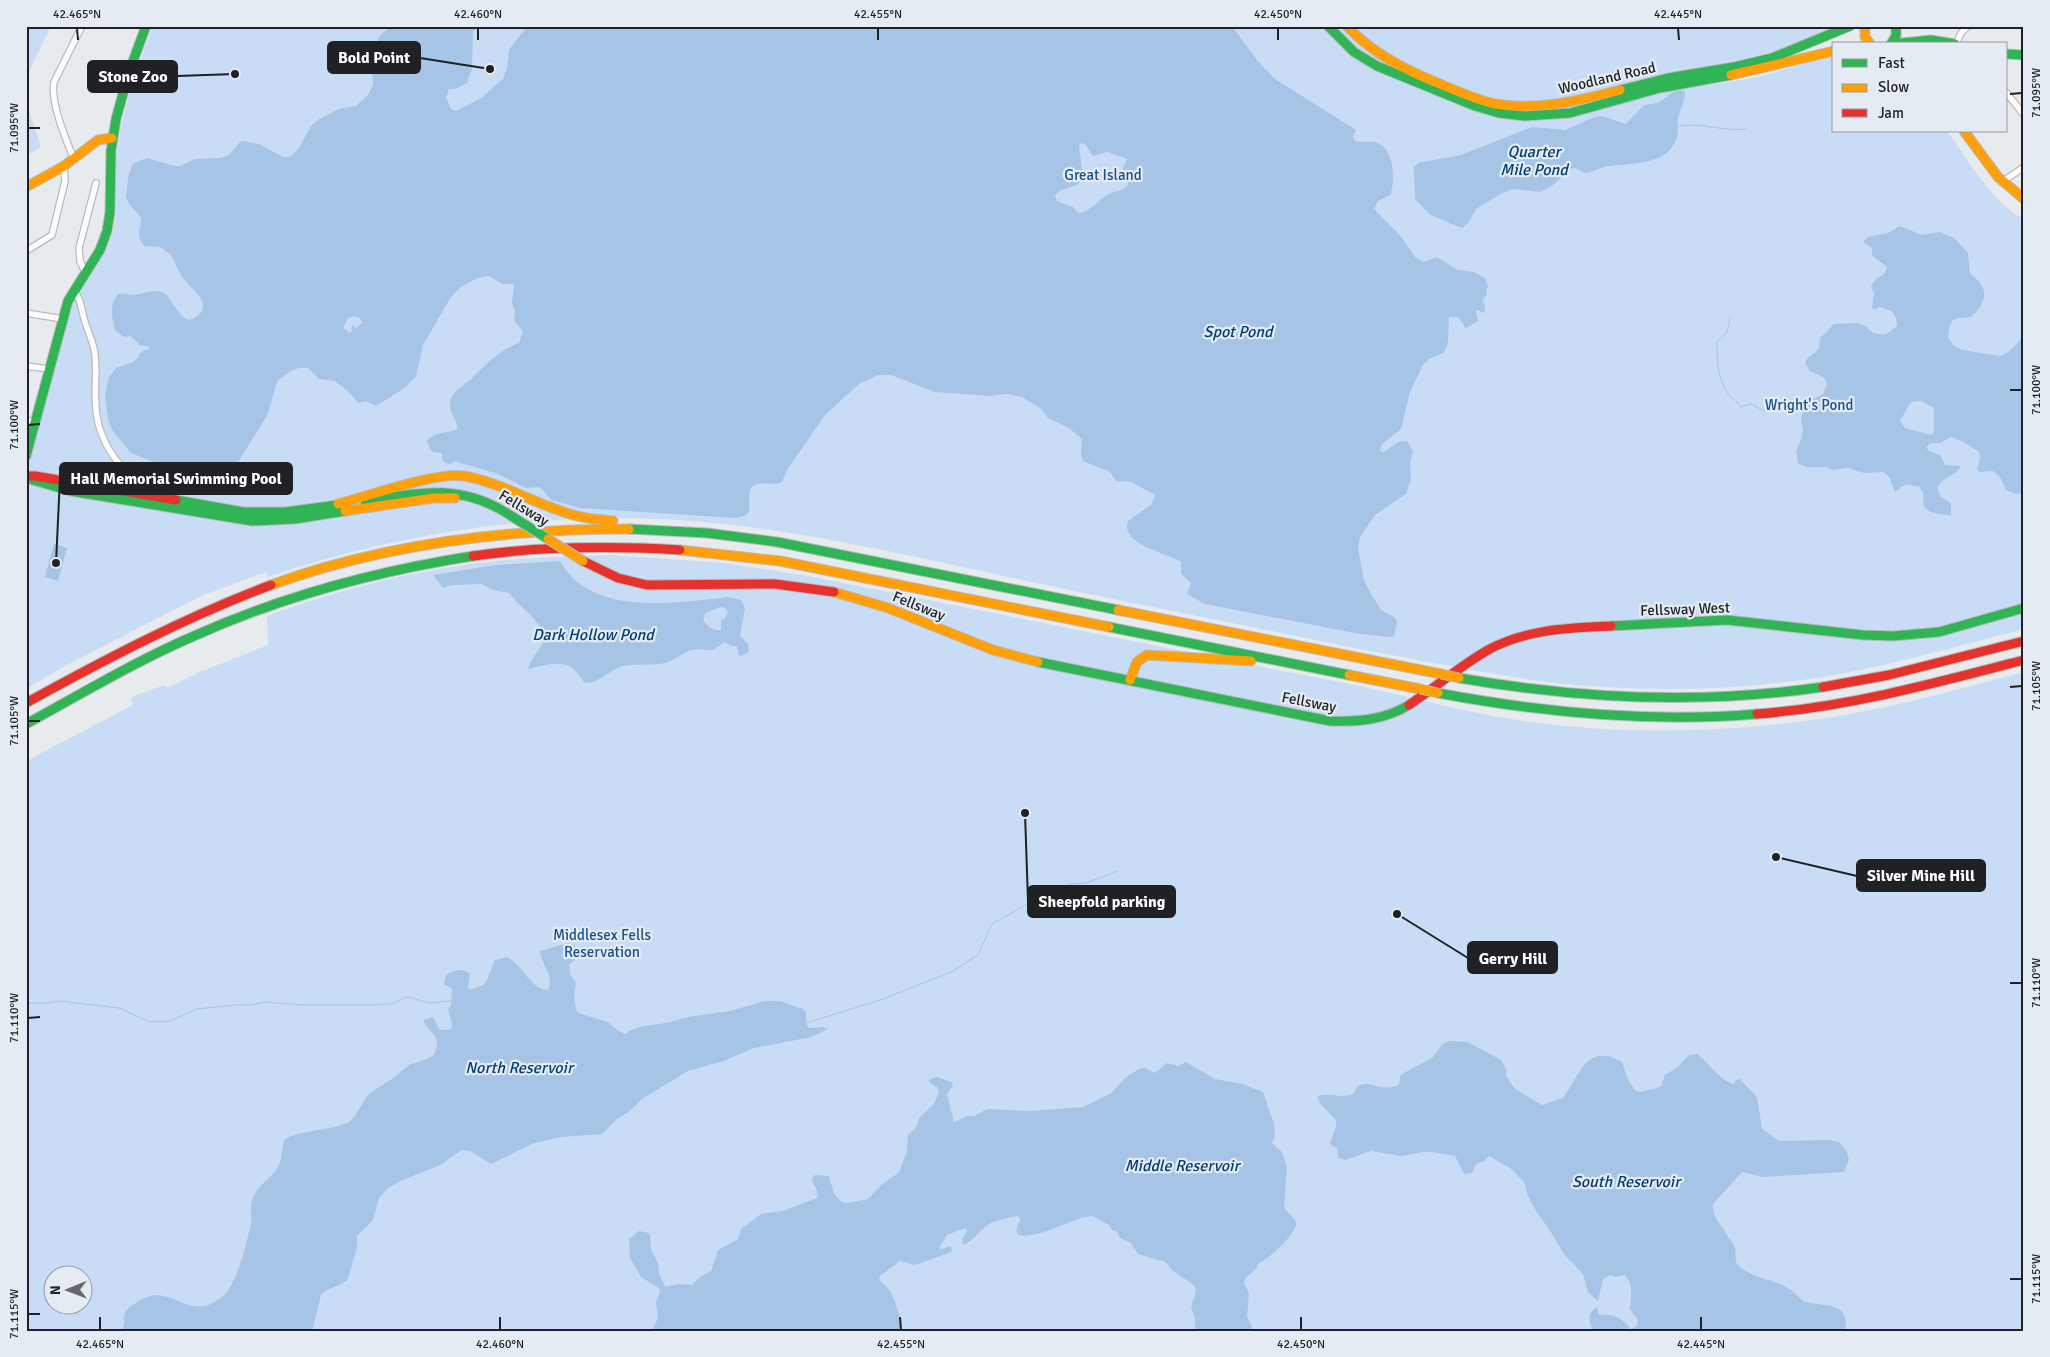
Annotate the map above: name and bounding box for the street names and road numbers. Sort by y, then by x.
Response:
street label: Woodland Road [1557,58,1657,98]
street label: Fellsway [496,486,552,530]
street label: Fellsway [890,587,948,625]
street label: Fellsway West [1640,598,1730,620]
street label: Fellsway [1280,688,1338,716]

